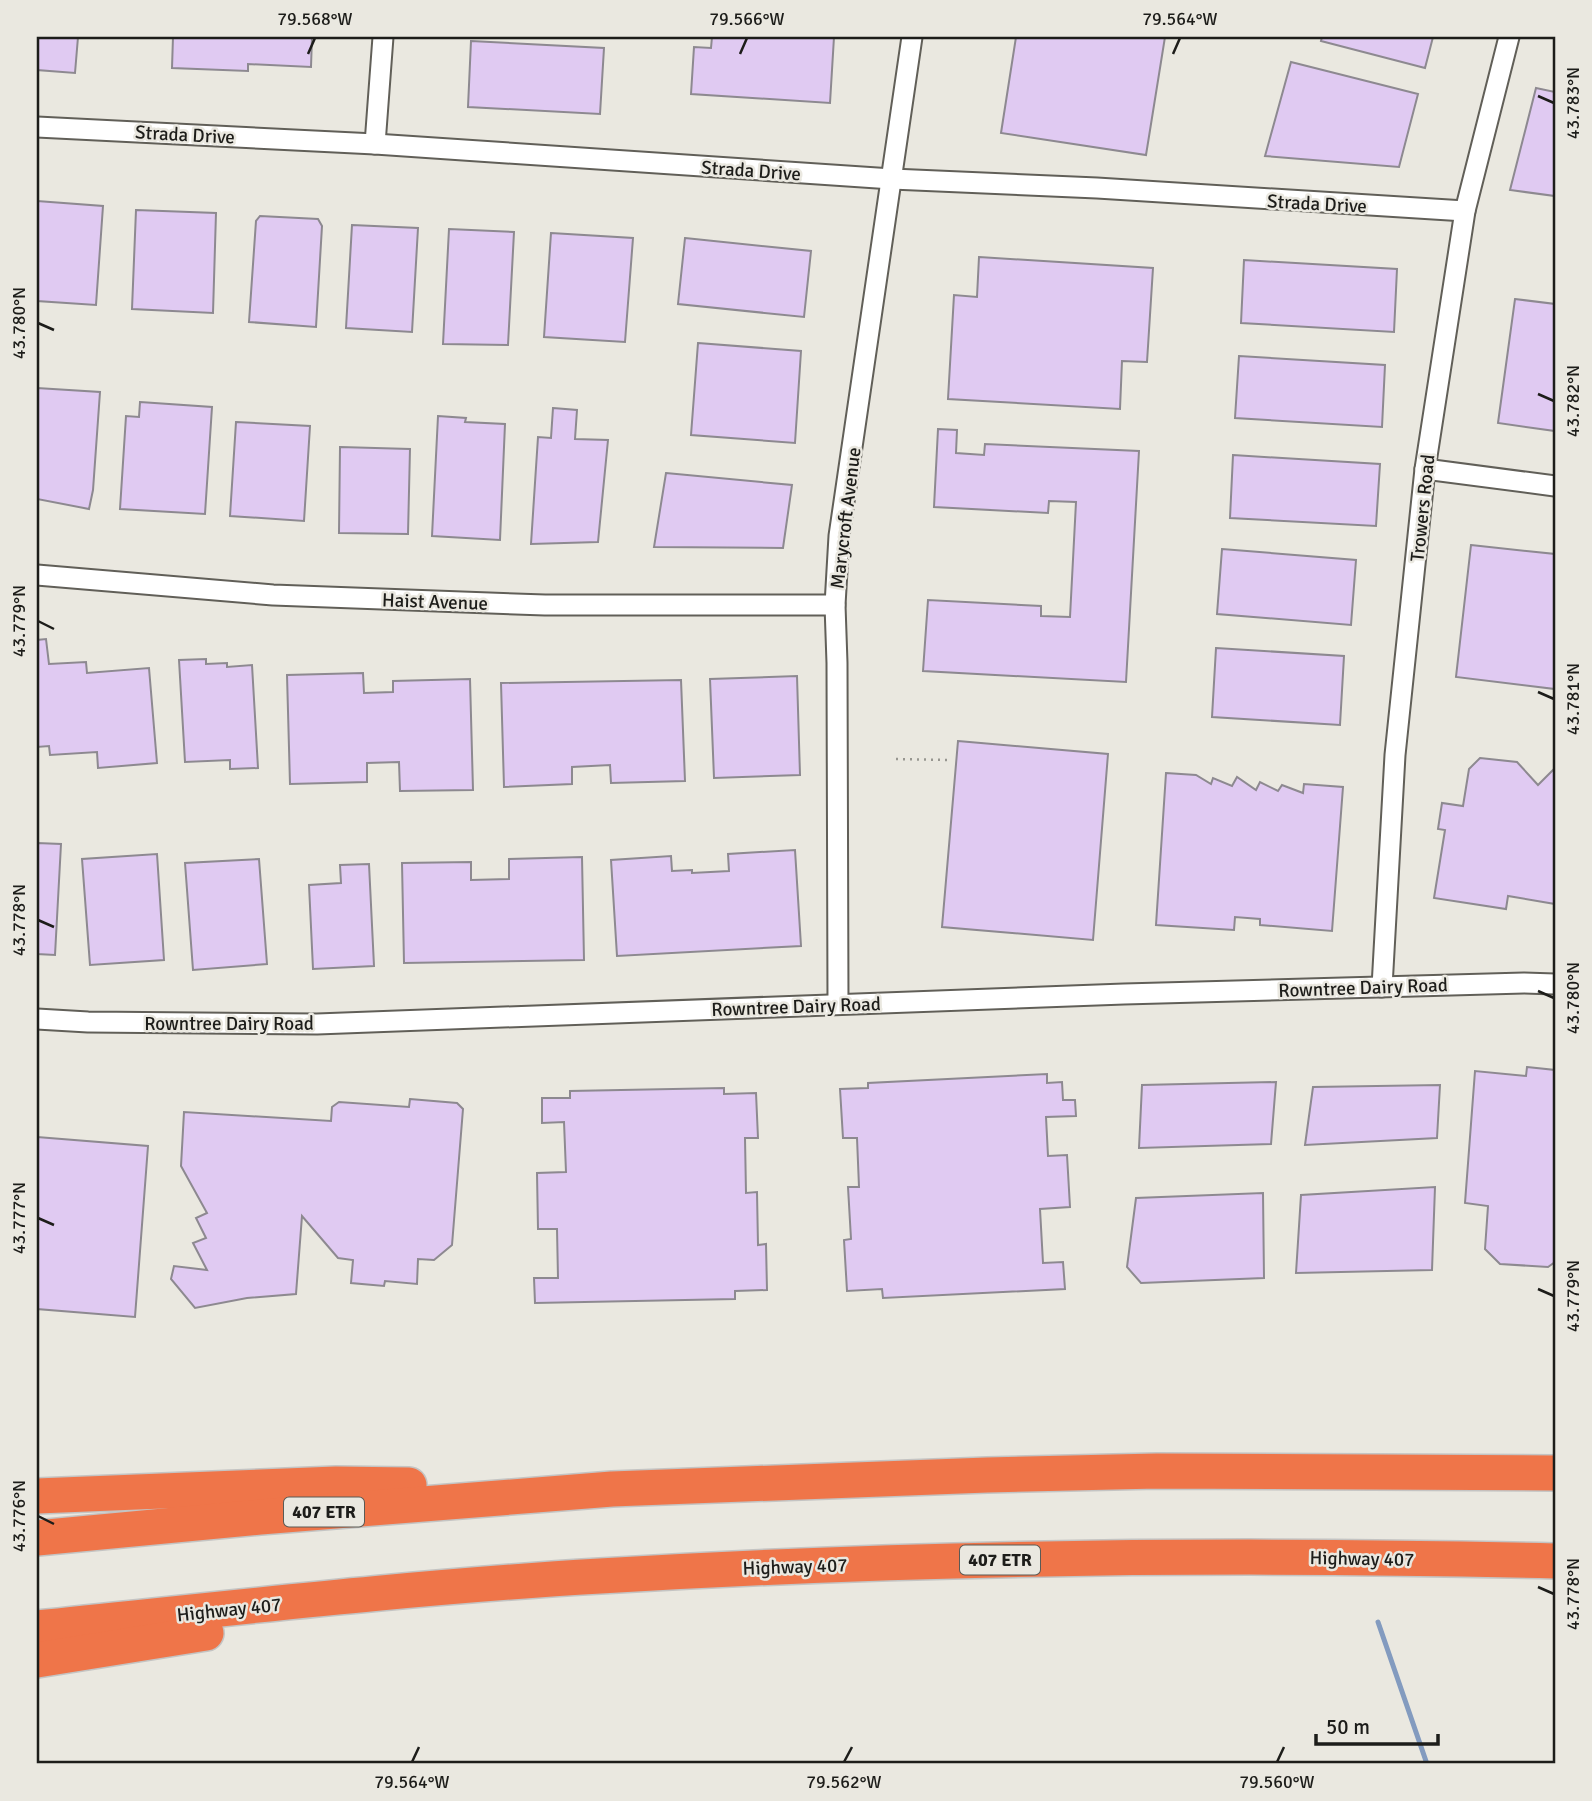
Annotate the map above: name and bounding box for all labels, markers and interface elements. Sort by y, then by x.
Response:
text: 79.568°W [277,8,353,30]
text: 79.566°W [709,8,785,30]
text: 79.564°W [1142,8,1218,30]
text: 43.783°N [1562,67,1584,139]
street label: Strada Drive [134,120,236,150]
street label: Strada Drive [700,156,802,186]
street label: Strada Drive [1266,189,1368,219]
text: 43.780°N [8,287,30,359]
text: 43.782°N [1562,365,1584,437]
street label: Marycroft Avenue [825,446,867,590]
street label: Trowers Road [1405,453,1441,563]
text: 43.779°N [8,585,30,657]
street label: Haist Avenue [381,588,488,616]
text: 43.781°N [1562,663,1584,735]
text: 43.778°N [8,884,30,956]
text: 43.780°N [1562,962,1584,1034]
street label: Rowntree Dairy Road [1278,973,1448,1003]
street label: Rowntree Dairy Road [711,992,881,1022]
street label: Rowntree Dairy Road [144,1012,314,1036]
text: 43.777°N [8,1182,30,1254]
text: 43.779°N [1562,1260,1584,1332]
text: 43.776°N [8,1480,30,1552]
road number: 407 ETR [284,1498,364,1526]
road number: 407 ETR [960,1546,1040,1574]
street label: Highway 407 [1309,1546,1415,1572]
street label: Highway 407 [742,1553,848,1581]
text: 43.778°N [1562,1558,1584,1630]
street label: Highway 407 [176,1593,282,1627]
scale bar [1316,1703,1438,1747]
text: 50 m [1326,1714,1370,1740]
text: 79.564°W [374,1771,450,1793]
text: 79.562°W [806,1771,882,1793]
text: 79.560°W [1239,1771,1315,1793]

